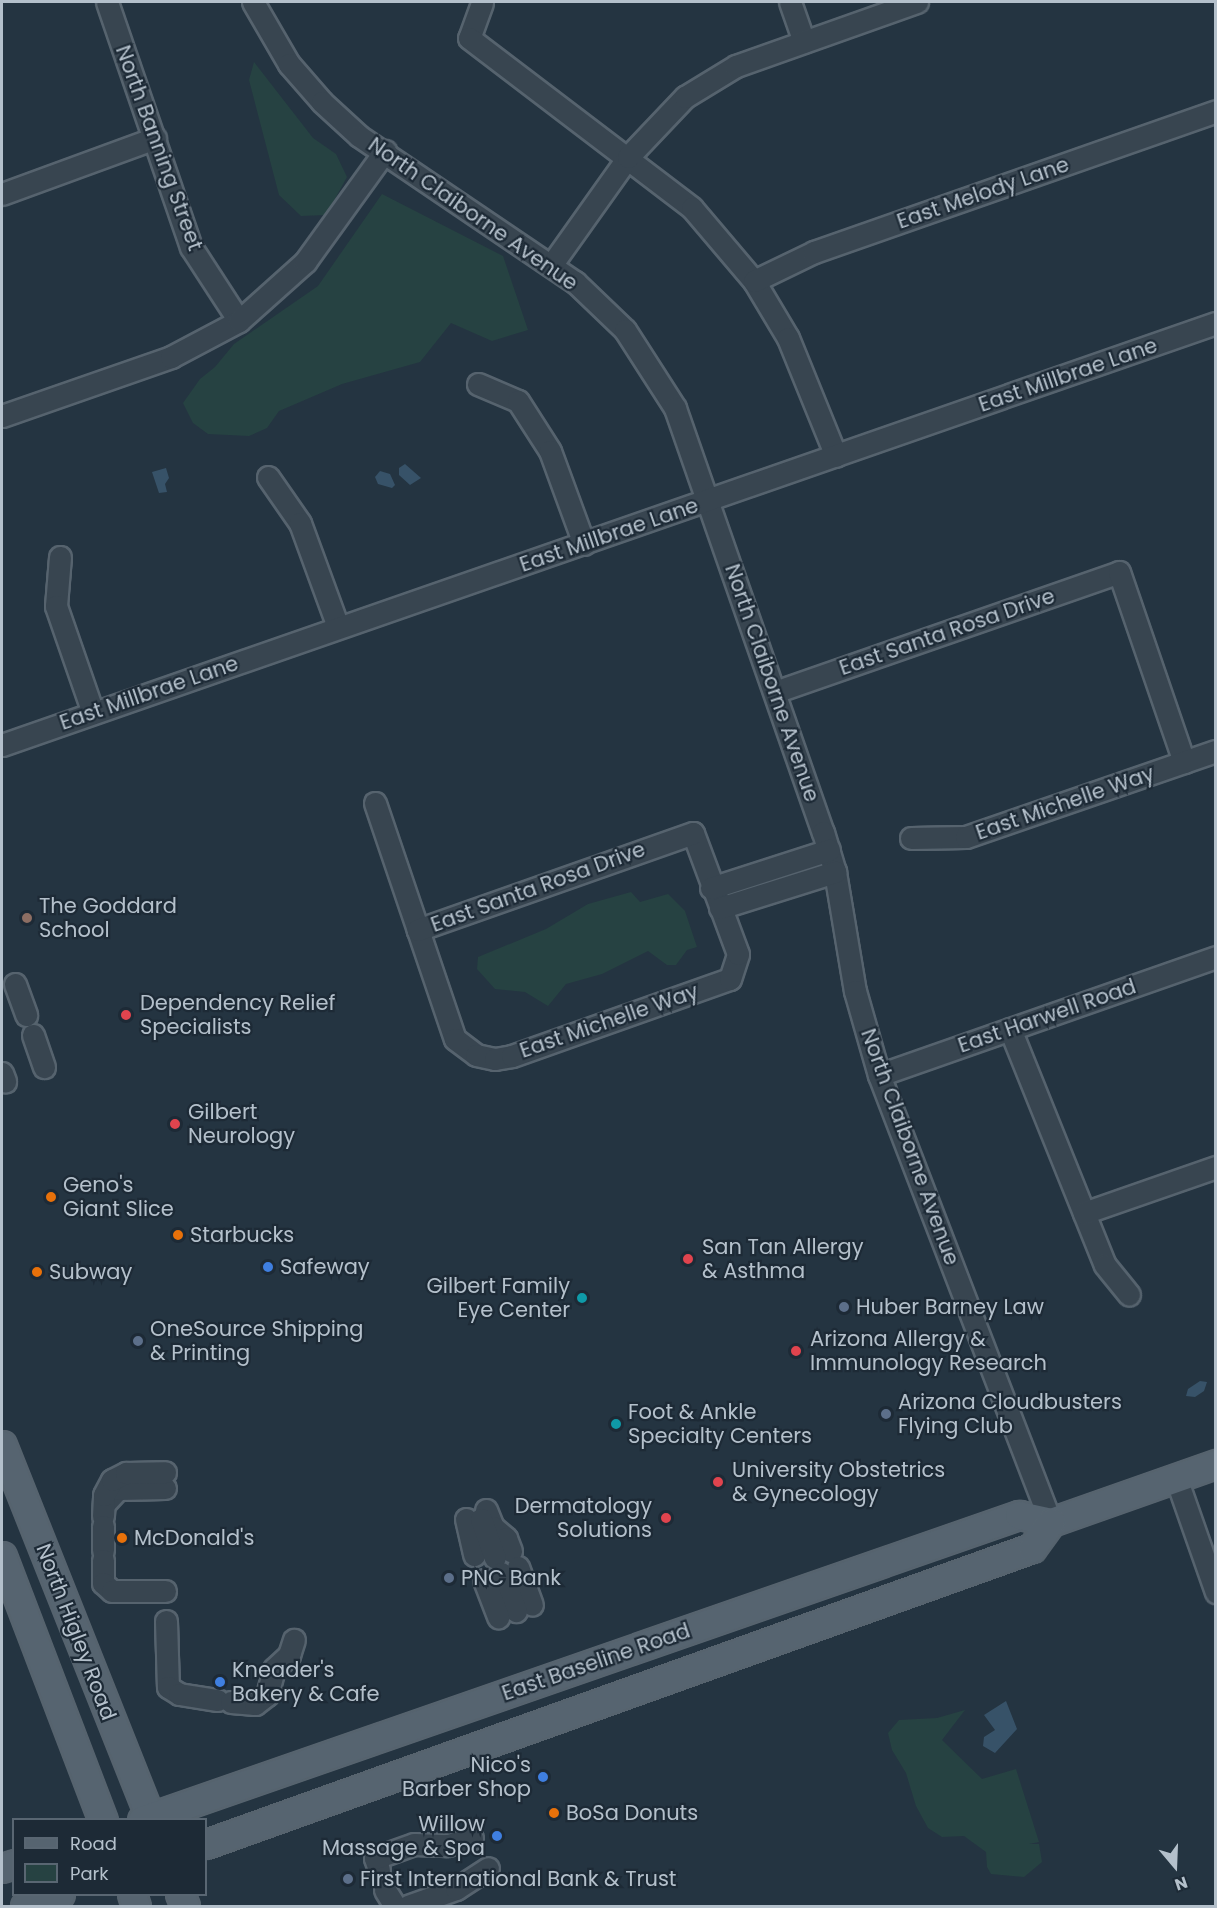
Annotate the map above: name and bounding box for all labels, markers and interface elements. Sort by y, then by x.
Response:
street label: North Banning Street [110,42,208,254]
street label: North Claiborne Avenue [363,132,583,296]
street label: East Melody Lane [894,152,1072,234]
street label: East Millbrae Lane [975,333,1161,417]
street label: East Millbrae Lane [516,493,702,577]
street label: North Claiborne Avenue [719,561,825,805]
street label: East Santa Rosa Drive [836,583,1058,681]
street label: East Millbrae Lane [56,651,242,735]
street label: East Michelle Way [972,761,1158,845]
street label: East Santa Rosa Drive [427,836,649,938]
place label: The Goddard School [39,893,177,943]
marker: The Goddard School [20,911,34,925]
street label: East Harwell Road [955,974,1139,1058]
street label: East Michelle Way [516,979,702,1063]
place label: Dependency Relief Specialists [140,990,335,1040]
marker: Dependency Relief Specialists [117,1006,135,1024]
street label: North Claiborne Avenue [855,1025,965,1269]
place label: Gilbert Neurology [188,1099,295,1149]
marker: Gilbert Neurology [166,1115,184,1133]
place label: Geno's Giant Slice [63,1172,174,1222]
marker: Geno's Giant Slice [44,1190,58,1204]
place label: Starbucks [190,1222,294,1248]
marker: Starbucks [171,1228,185,1242]
place label: San Tan Allergy & Asthma [702,1234,864,1284]
marker: San Tan Allergy & Asthma [679,1250,697,1268]
place label: Safeway [280,1254,370,1280]
place label: Subway [49,1259,132,1285]
marker: Safeway [261,1260,275,1274]
marker: Subway [30,1265,44,1279]
place label: Gilbert Family Eye Center [426,1273,570,1323]
marker: Gilbert Family Eye Center [575,1291,589,1305]
place label: Huber Barney Law [856,1294,1044,1320]
marker: Huber Barney Law [837,1300,851,1314]
place label: OneSource Shipping & Printing [150,1316,364,1366]
place label: Arizona Allergy & Immunology Research [810,1326,1047,1376]
marker: OneSource Shipping & Printing [131,1334,145,1348]
marker: Arizona Allergy & Immunology Research [787,1342,805,1360]
place label: Arizona Cloudbusters Flying Club [898,1389,1122,1439]
place label: Foot & Ankle Specialty Centers [628,1399,812,1449]
marker: Arizona Cloudbusters Flying Club [879,1407,893,1421]
marker: Foot & Ankle Specialty Centers [609,1417,623,1431]
place label: University Obstetrics & Gynecology [732,1457,945,1507]
marker: University Obstetrics & Gynecology [709,1473,727,1491]
place label: Dermatology Solutions [515,1493,652,1543]
marker: Dermatology Solutions [657,1509,675,1527]
place label: McDonald's [134,1525,254,1551]
marker: McDonald's [115,1531,129,1545]
street label: North Higley Road [31,1540,121,1724]
place label: PNC Bank [461,1565,561,1591]
marker: PNC Bank [442,1571,456,1585]
street label: East Baseline Road [499,1618,693,1706]
place label: Kneader's Bakery & Cafe [232,1657,380,1707]
marker: Kneader's Bakery & Cafe [213,1675,227,1689]
place label: Nico's Barber Shop [402,1752,531,1802]
marker: Nico's Barber Shop [536,1770,550,1784]
place label: BoSa Donuts [566,1800,698,1826]
marker: BoSa Donuts [547,1806,561,1820]
place label: Willow Massage & Spa [322,1811,485,1861]
legend [12,1818,207,1896]
marker: Willow Massage & Spa [490,1829,504,1843]
text: Road [70,1831,117,1856]
north arrow [1145,1836,1205,1896]
text: Park [70,1861,109,1886]
place label: First International Bank & Trust [360,1866,676,1892]
text: N [1172,1871,1190,1896]
marker: First International Bank & Trust [341,1872,355,1886]

